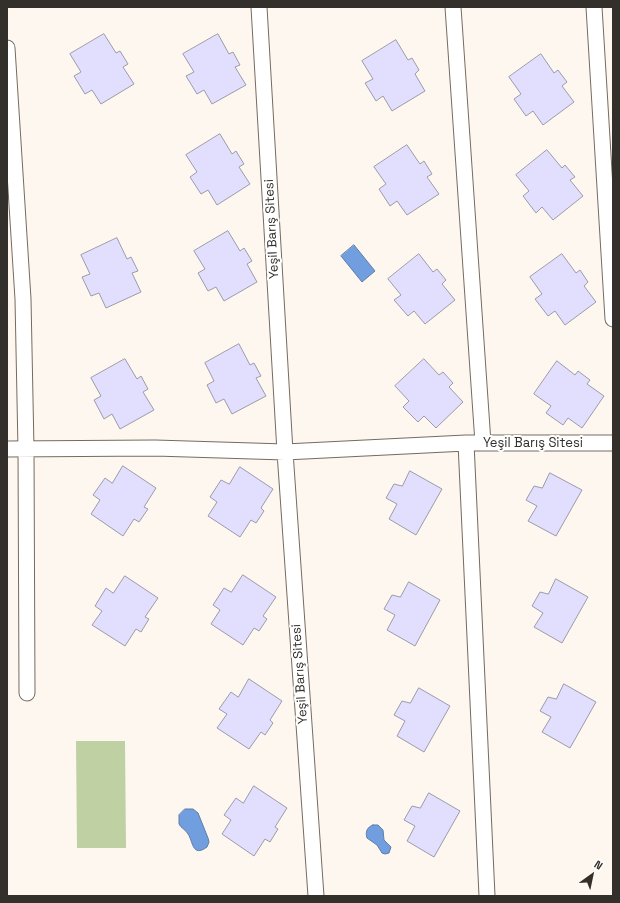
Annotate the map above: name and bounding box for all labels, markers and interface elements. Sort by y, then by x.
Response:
street label: Yeşil Barış Sitesi [262,179,282,279]
street label: Yeşil Barış Sitesi [483,435,583,451]
street label: Yeşil Barış Sitesi [289,624,311,724]
north arrow [572,855,612,895]
text: N [592,857,605,873]

